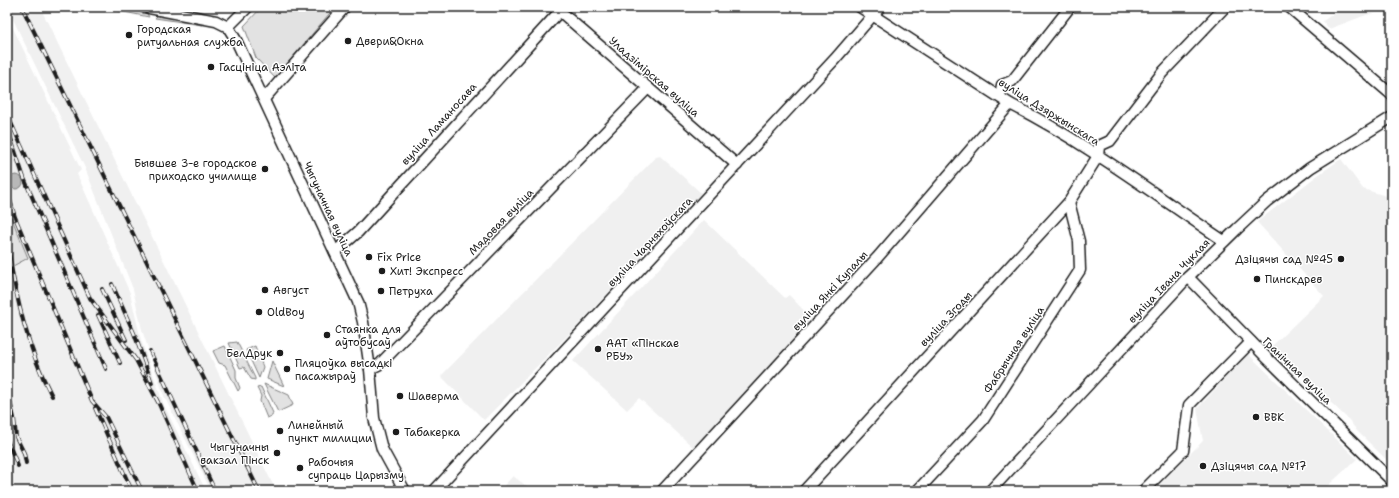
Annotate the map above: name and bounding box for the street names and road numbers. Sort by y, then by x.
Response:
street label: Уладзімірская вуліца [606,33,703,121]
street label: вуліца Дзяржынскага [996,75,1102,149]
street label: вуліца Ламаносава [398,79,480,168]
street label: Чыгуначная вуліца [300,159,357,259]
street label: Мядовая вуліца [465,185,537,259]
street label: вуліца Чарняхоўскага [604,194,696,290]
street label: вуліца Івана Чуклая [1125,236,1213,326]
street label: вуліца Янкі Купалы [789,248,871,334]
street label: вуліца Згоды [916,288,976,350]
street label: Фабрычная вуліца [980,303,1048,396]
street label: Гранічная вуліца [1259,334,1335,408]

